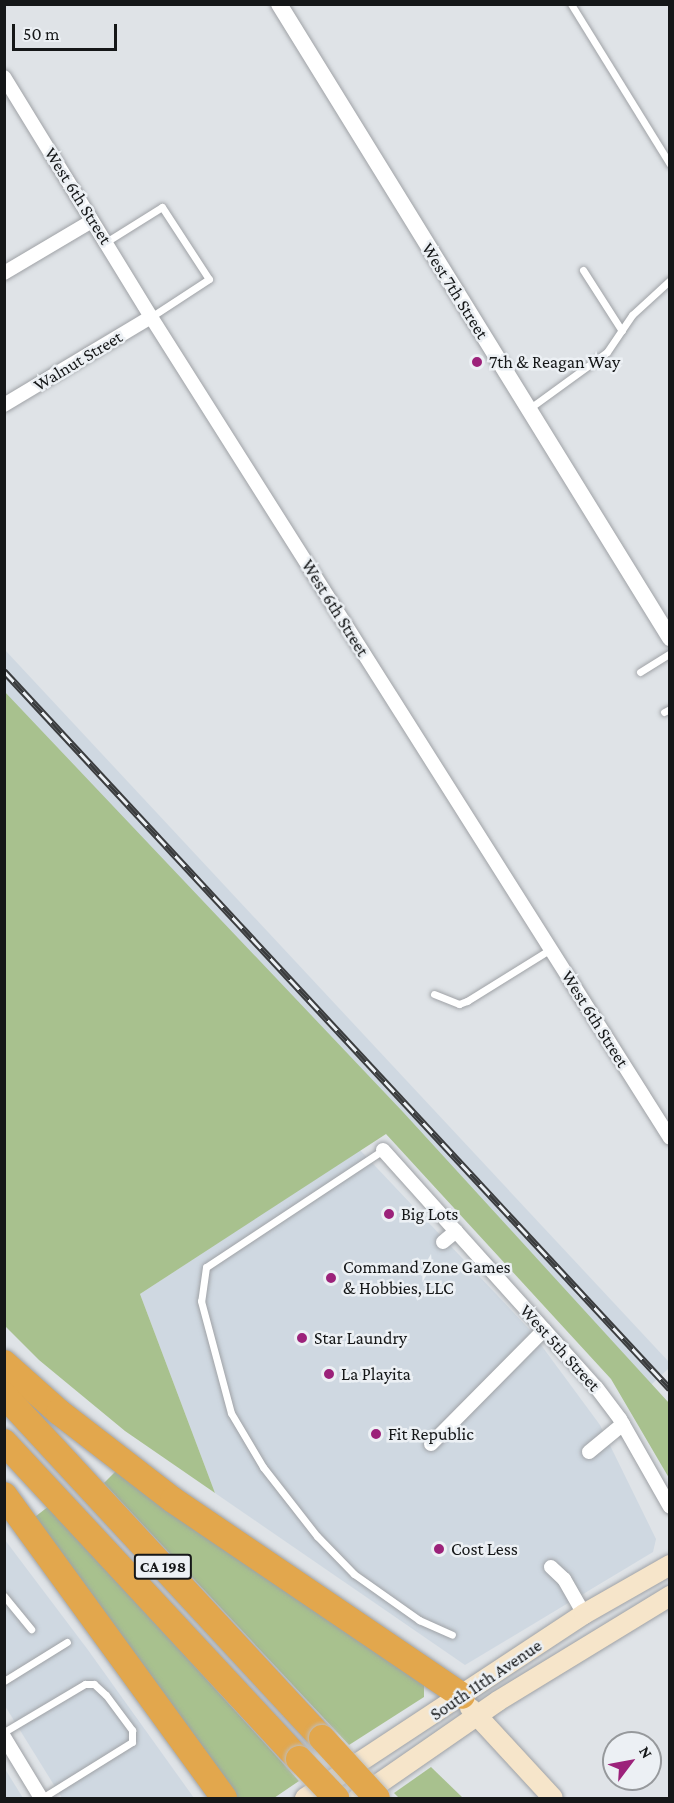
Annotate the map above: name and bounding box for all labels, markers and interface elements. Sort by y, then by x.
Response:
scale bar [15,12,120,50]
text: 50 m [23,24,60,44]
street label: West 6th Street [40,144,116,248]
street label: West 7th Street [417,239,493,343]
street label: Walnut Street [30,326,126,396]
place label: 7th & Reagan Way [489,351,620,373]
marker: 7th & Reagan Way [470,355,484,369]
street label: West 6th Street [297,556,373,660]
street label: West 6th Street [557,967,633,1071]
place label: Big Lots [401,1203,458,1225]
marker: Big Lots [382,1207,396,1221]
place label: Command Zone Games & Hobbies, LLC [343,1257,511,1300]
marker: Command Zone Games & Hobbies, LLC [324,1271,338,1285]
street label: West 5th Street [515,1300,605,1396]
place label: Star Laundry [314,1327,407,1349]
marker: Star Laundry [295,1331,309,1345]
place label: La Playita [341,1363,411,1385]
marker: La Playita [322,1367,336,1381]
place label: Fit Republic [388,1423,474,1445]
marker: Fit Republic [369,1427,383,1441]
place label: Cost Less [451,1538,518,1560]
marker: Cost Less [432,1542,446,1556]
road number: CA 198 [133,1554,193,1580]
street label: South 11th Avenue [426,1635,546,1725]
north arrow [602,1731,662,1791]
text: N [636,1743,656,1761]

